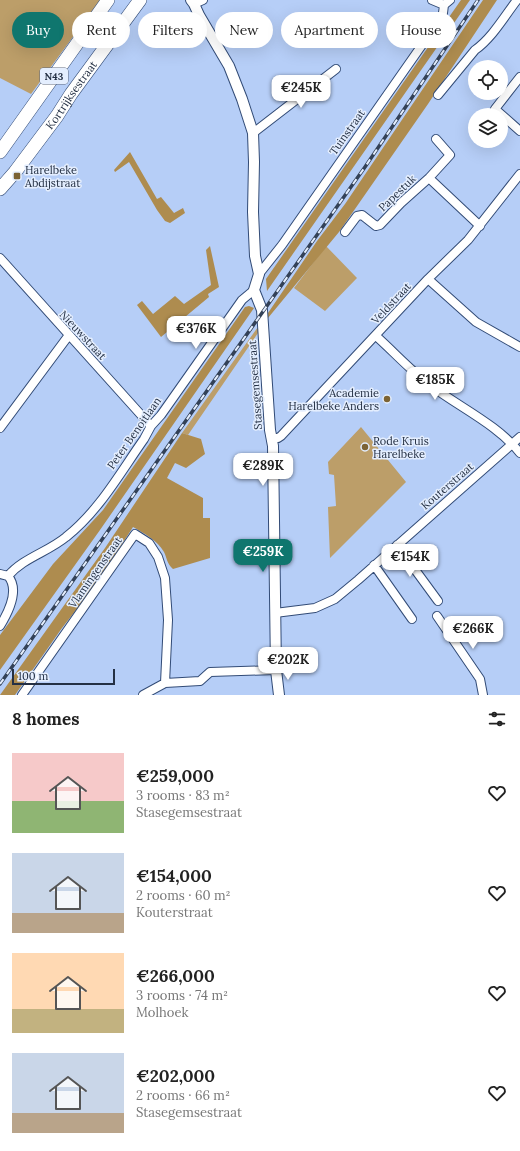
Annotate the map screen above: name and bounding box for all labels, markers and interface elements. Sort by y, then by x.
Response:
chip: Buy [12,12,64,48]
chip: Rent [72,12,130,48]
chip: Filters [138,12,207,48]
chip: New [215,12,273,48]
chip: Apartment [281,12,378,48]
chip: House [386,12,456,48]
street label: Kortrijksestraat [43,58,100,132]
map controls [468,60,508,148]
button: locate [468,60,508,100]
road number: N43 [40,68,68,84]
pin: €245K [273,75,329,109]
text: €245K [281,79,321,96]
street label: Tuinstraat [326,106,368,158]
button: layers [468,108,508,148]
place label: Harelbeke Abdijstraat [24,163,81,190]
marker: Harelbeke Abdijstraat [12,171,22,181]
street label: Papestuk [375,172,419,214]
street label: Veldstraat [368,279,414,327]
street label: Nieuwstraat [57,307,110,363]
pin: €376K [168,316,224,350]
text: €376K [176,320,216,337]
street label: Stasegemsestraat [245,339,265,430]
pin: €185K [407,367,463,401]
text: €185K [415,371,455,388]
place label: Academie Harelbeke Anders [288,386,379,413]
street label: Peter Benoitlaan [104,394,164,472]
marker: Academie Harelbeke Anders [382,394,392,404]
place label: Rode Kruis Harelbeke [373,434,429,461]
marker: Rode Kruis Harelbeke [360,442,370,452]
pin: €289K [235,453,291,487]
text: €289K [242,457,284,474]
street label: Kouterstraat [418,459,477,513]
street label: Vlamingenstraat [65,533,125,611]
pin: €259K [235,539,291,573]
text: €259K [242,543,284,560]
pin: €154K [382,544,438,578]
text: €154K [390,548,430,565]
pin: €266K [445,616,501,650]
text: €266K [452,620,494,637]
pin: €202K [260,647,316,681]
text: €202K [267,651,309,668]
scale bar [12,667,115,686]
text: 100 m [18,669,48,683]
text: 8 homes [12,708,79,730]
icon: filters [486,708,508,730]
text: €259,000 [136,765,214,787]
icon: home [44,769,92,817]
icon: heart [486,782,508,804]
text: 3 rooms · 83 m² [136,787,230,804]
text: Stasegemsestraat [136,804,242,821]
text: €154,000 [136,865,212,887]
icon: home [44,869,92,917]
icon: heart [486,882,508,904]
text: 2 rooms · 60 m² [136,887,231,904]
text: Kouterstraat [136,904,213,921]
text: €266,000 [136,965,215,987]
icon: home [44,969,92,1017]
icon: heart [486,982,508,1004]
text: 3 rooms · 74 m² [136,987,228,1004]
text: Molhoek [136,1004,188,1021]
text: €202,000 [136,1065,215,1087]
icon: home [44,1069,92,1117]
icon: heart [486,1082,508,1104]
text: 2 rooms · 66 m² [136,1087,230,1104]
text: Stasegemsestraat [136,1104,242,1121]

